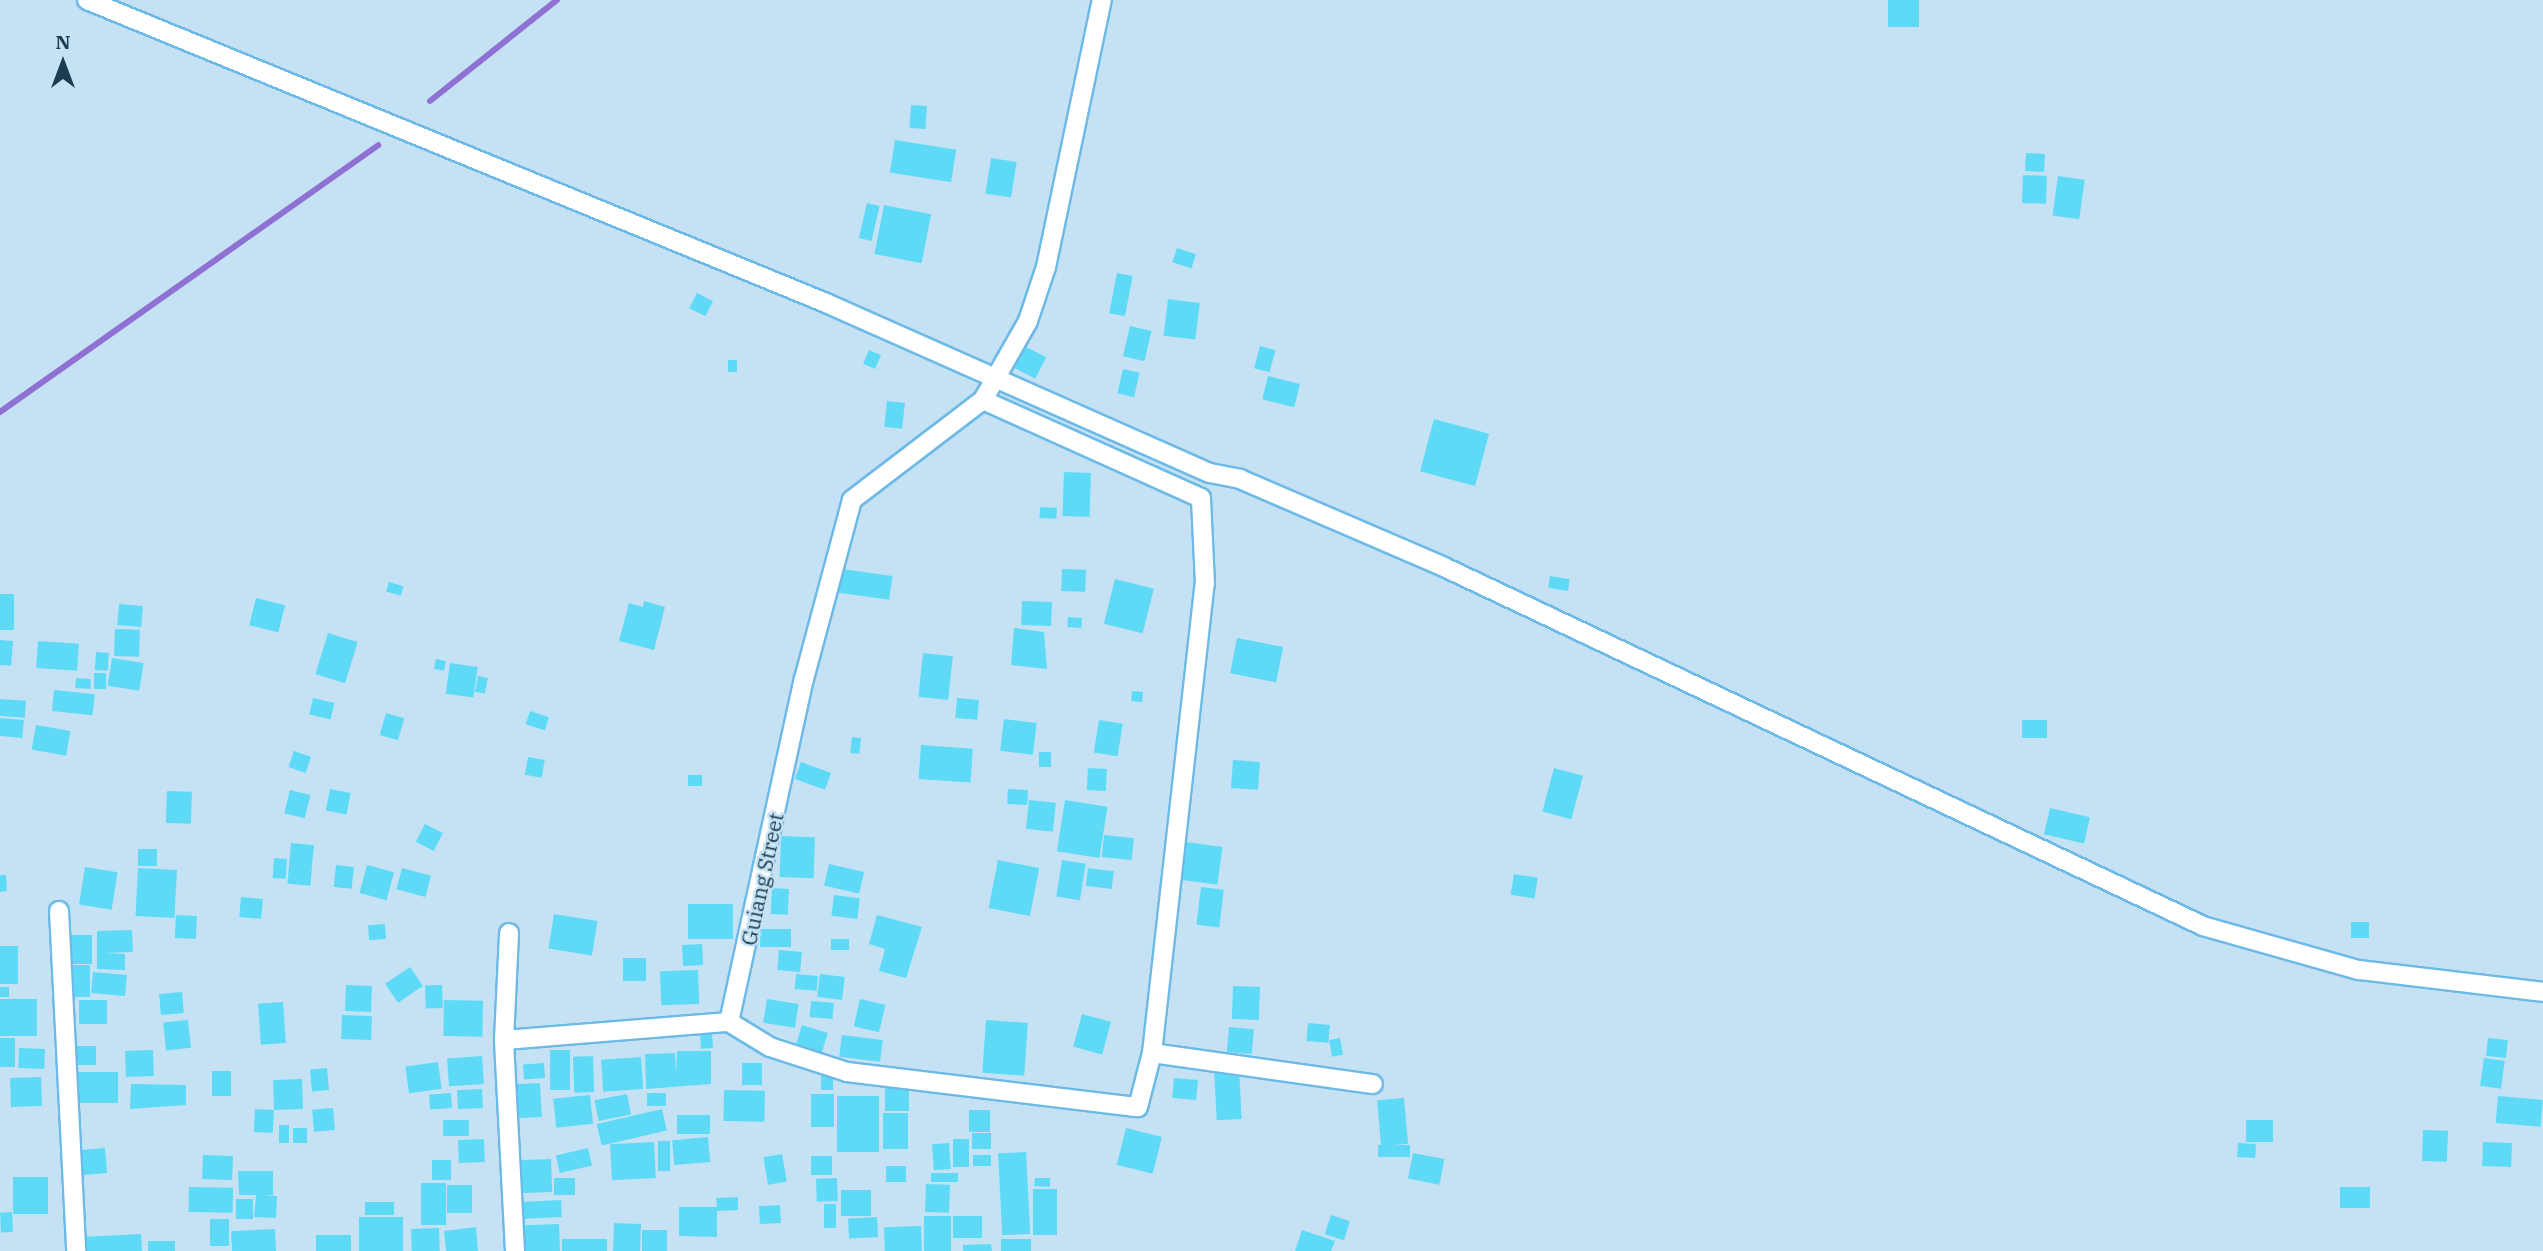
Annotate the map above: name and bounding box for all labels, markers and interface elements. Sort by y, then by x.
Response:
north arrow [28,28,98,98]
text: N [55,30,71,54]
street label: Guiang Street [736,810,788,948]

